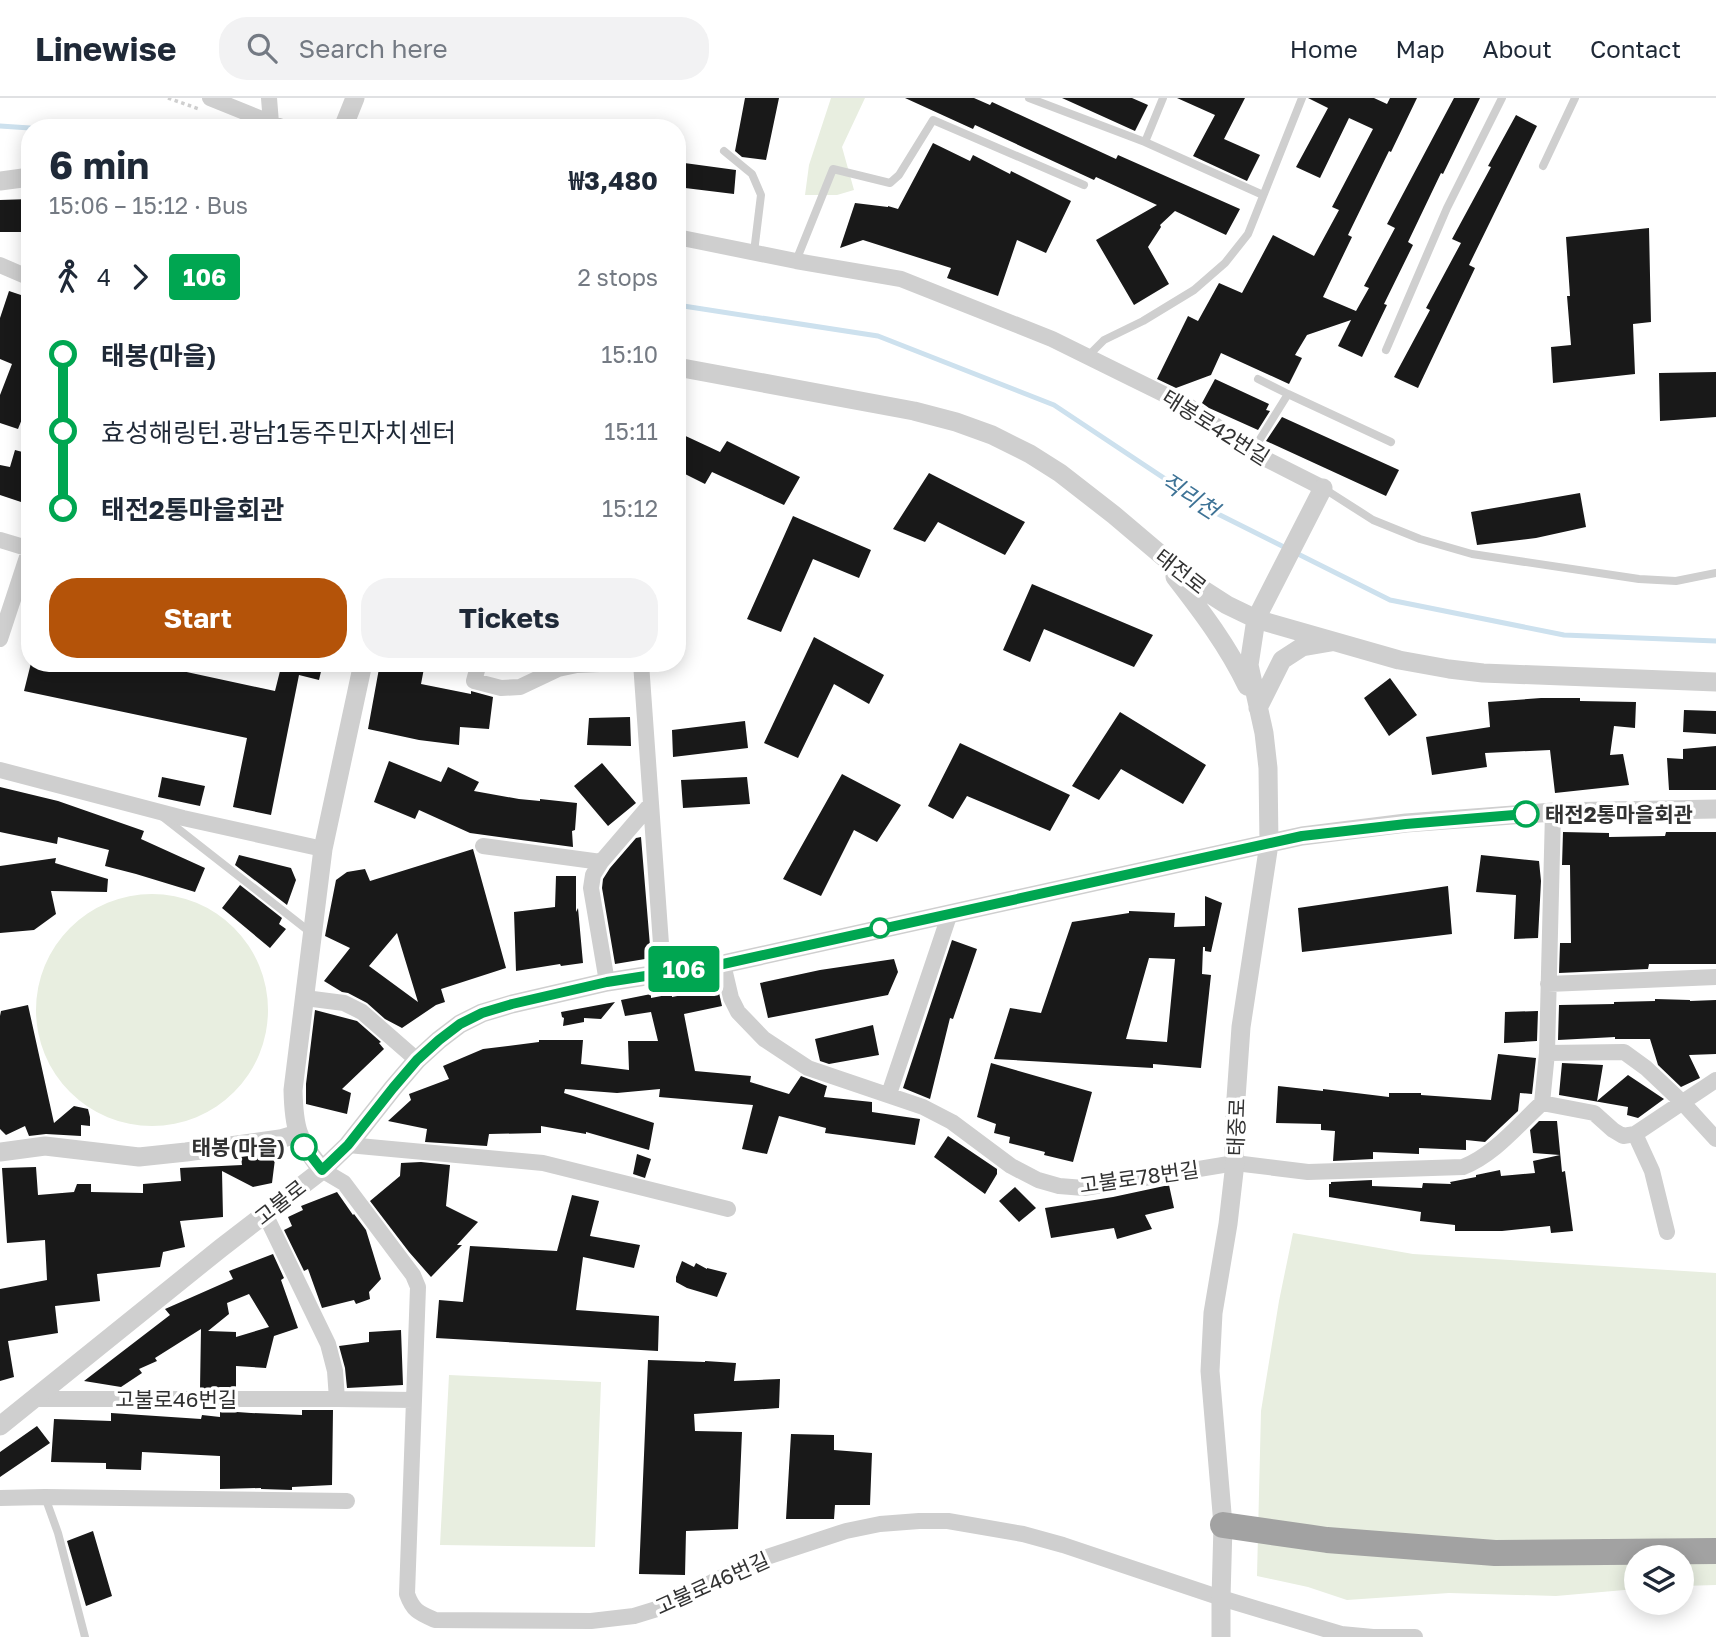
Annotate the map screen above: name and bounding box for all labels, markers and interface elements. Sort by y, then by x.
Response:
search box [219,17,709,80]
text: Linewise [35,29,177,68]
icon: search [243,29,281,67]
text: Search here [299,33,448,64]
text: Home [1290,34,1358,63]
text: Map [1396,34,1445,63]
text: About [1483,34,1552,63]
text: Contact [1590,34,1681,63]
text: 6 min [49,142,149,187]
text: ₩3,480 [569,165,658,196]
text: 15:06 – 15:12 · Bus [49,191,248,219]
icon: walk [49,258,87,296]
icon: forward [121,258,159,296]
text: 106 [183,262,226,291]
text: 4 [97,263,111,291]
text: 2 stops [577,263,658,291]
text: 태봉(마을) [101,340,216,371]
text: 15:10 [601,340,658,368]
street label: 태봉로42번길 [1158,384,1274,470]
text: 효성해링턴.광남1동주민자치센터 [101,417,456,448]
text: 15:11 [604,417,658,445]
water label: 직리천 [1156,466,1227,526]
text: 태전2통마을회관 [101,494,284,525]
text: 15:12 [602,494,658,522]
street label: 태전로 [1150,543,1212,599]
button: Start [49,578,347,658]
button: Tickets [361,578,658,658]
marker: 태전2통마을회관 [1513,801,1539,827]
place label: 태전2통마을회관 [1545,801,1693,827]
unlabelled marker [870,918,890,938]
line badge: 106 [644,946,724,992]
text: 106 [662,954,706,983]
street label: 태중로 [1222,1098,1250,1156]
place label: 태봉(마을) [192,1134,285,1160]
marker: 태봉(마을) [291,1134,317,1160]
street label: 고불로78번길 [1078,1156,1200,1198]
street label: 고불로 [249,1174,311,1230]
street label: 고불로46번길 [115,1386,237,1412]
map controls [1624,1545,1694,1615]
button: layers [1624,1545,1694,1615]
street label: 고불로46번길 [651,1546,773,1620]

